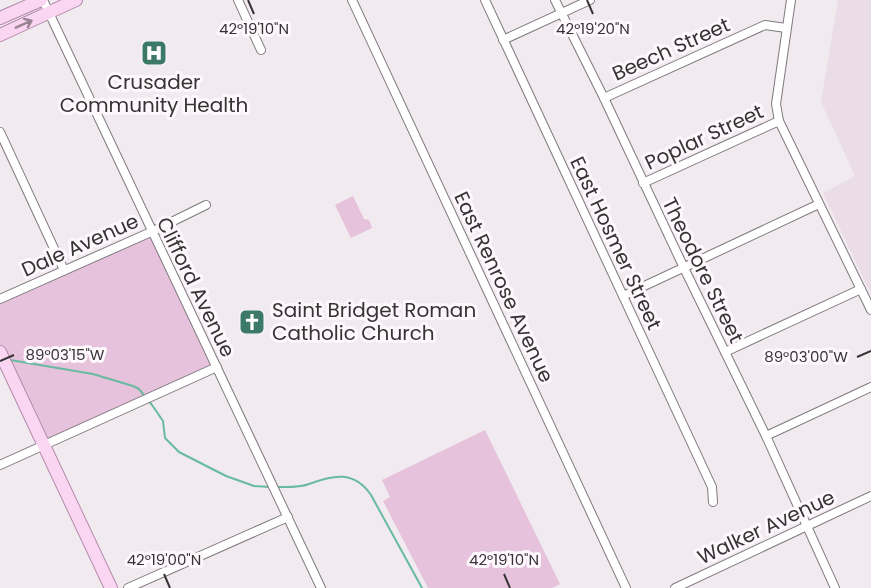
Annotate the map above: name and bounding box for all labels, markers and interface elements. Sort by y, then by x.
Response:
street label: Beech Street [608,11,734,87]
one-way arrow [15,18,33,29]
text: 42°19'10"N [219,18,289,39]
text: 42°19'20"N [556,18,630,39]
hospital icon: Crusader Community Health [139,38,169,68]
place label: Crusader Community Health [60,68,248,119]
street label: Poplar Street [640,97,768,177]
street label: East Hosmer Street [564,152,668,334]
street label: East Renrose Avenue [447,187,561,387]
street label: Theodore Street [656,192,750,348]
street label: Dale Avenue [17,207,143,283]
street label: Clifford Avenue [150,212,242,362]
place label: Saint Bridget Roman Catholic Church [272,296,476,347]
church icon: Saint Bridget Roman Catholic Church [237,307,267,337]
text: 89°03'15"W [26,344,105,365]
text: 89°03'00"W [764,346,848,367]
street label: Walker Avenue [693,483,839,571]
text: 42°19'00"N [127,549,201,570]
text: 42°19'10"N [469,549,539,570]

